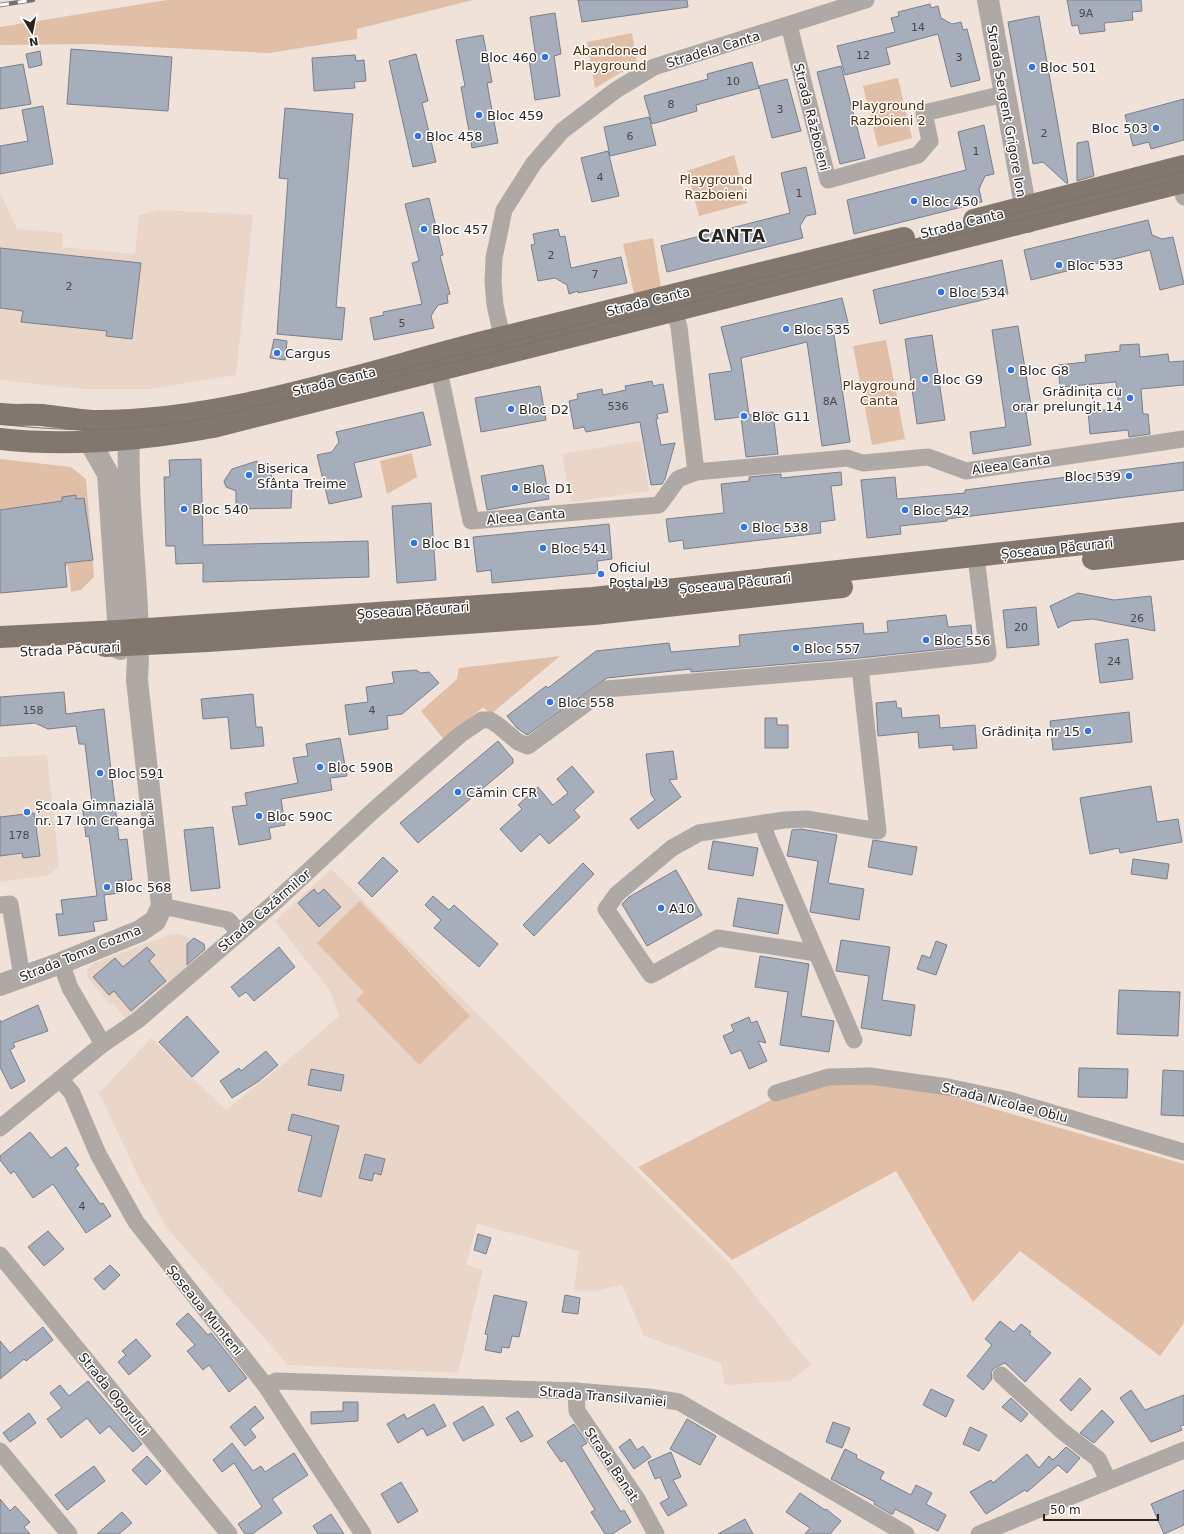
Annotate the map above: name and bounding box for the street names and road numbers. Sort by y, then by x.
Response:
street label: Strada Sergent Grigore Ion [984,24,1029,198]
street label: Stradela Canta [665,28,762,71]
street label: Strada Războieni [791,62,832,173]
street label: Strada Canta [919,206,1005,241]
street label: Strada Canta [605,284,691,319]
street label: Strada Canta [291,364,377,399]
street label: Aleea Canta [971,452,1051,477]
street label: Aleea Canta [486,506,566,527]
street label: Șoseaua Păcurari [1000,535,1114,562]
street label: Șoseaua Păcurari [678,570,792,597]
street label: Șoseaua Păcurari [356,599,470,622]
street label: Strada Păcurari [19,639,121,660]
street label: Strada Cazărmilor [215,866,314,954]
street label: Strada Toma Cozma [17,922,143,985]
street label: Strada Nicolae Oblu [940,1080,1070,1125]
street label: Șoseaua Munteni [164,1262,246,1359]
street label: Strada Ogorului [76,1350,152,1439]
street label: Strada Transilvaniei [539,1383,667,1410]
street label: Strada Banat [582,1425,642,1504]

